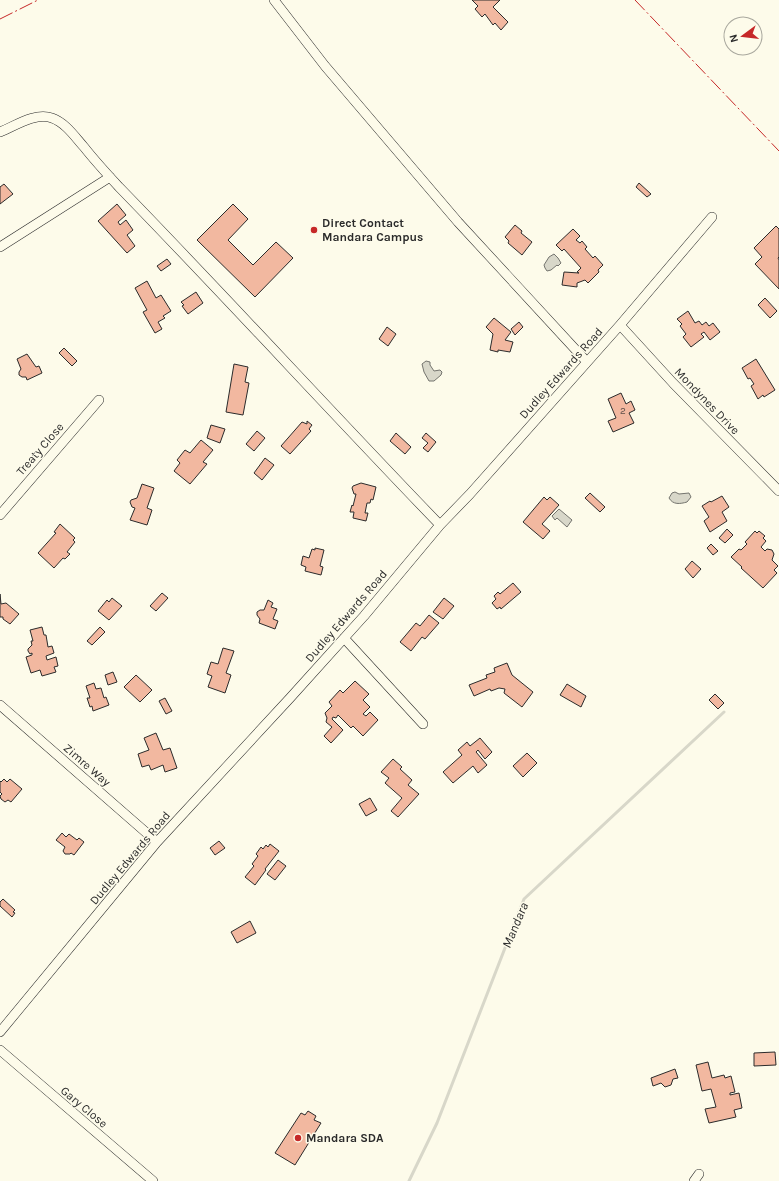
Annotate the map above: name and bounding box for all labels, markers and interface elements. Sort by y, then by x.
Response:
north arrow [723,16,763,56]
text: N [727,33,741,44]
place label: Direct Contact Mandara Campus [322,216,423,244]
marker: Direct Contact Mandara Campus [309,225,319,235]
street label: Dudley Edwards Road [516,325,606,421]
street label: Mondynes Drive [672,365,742,437]
house number: 2 [620,405,626,417]
street label: Treaty Close [13,420,67,478]
street label: Dudley Edwards Road [302,567,390,665]
street label: Zimre Way [61,741,114,790]
street label: Dudley Edwards Road [87,808,173,908]
water label: Mandara [499,900,531,950]
street label: Gary Close [58,1083,110,1131]
place label: Mandara SDA [306,1131,384,1145]
marker: Mandara SDA [293,1133,303,1143]

